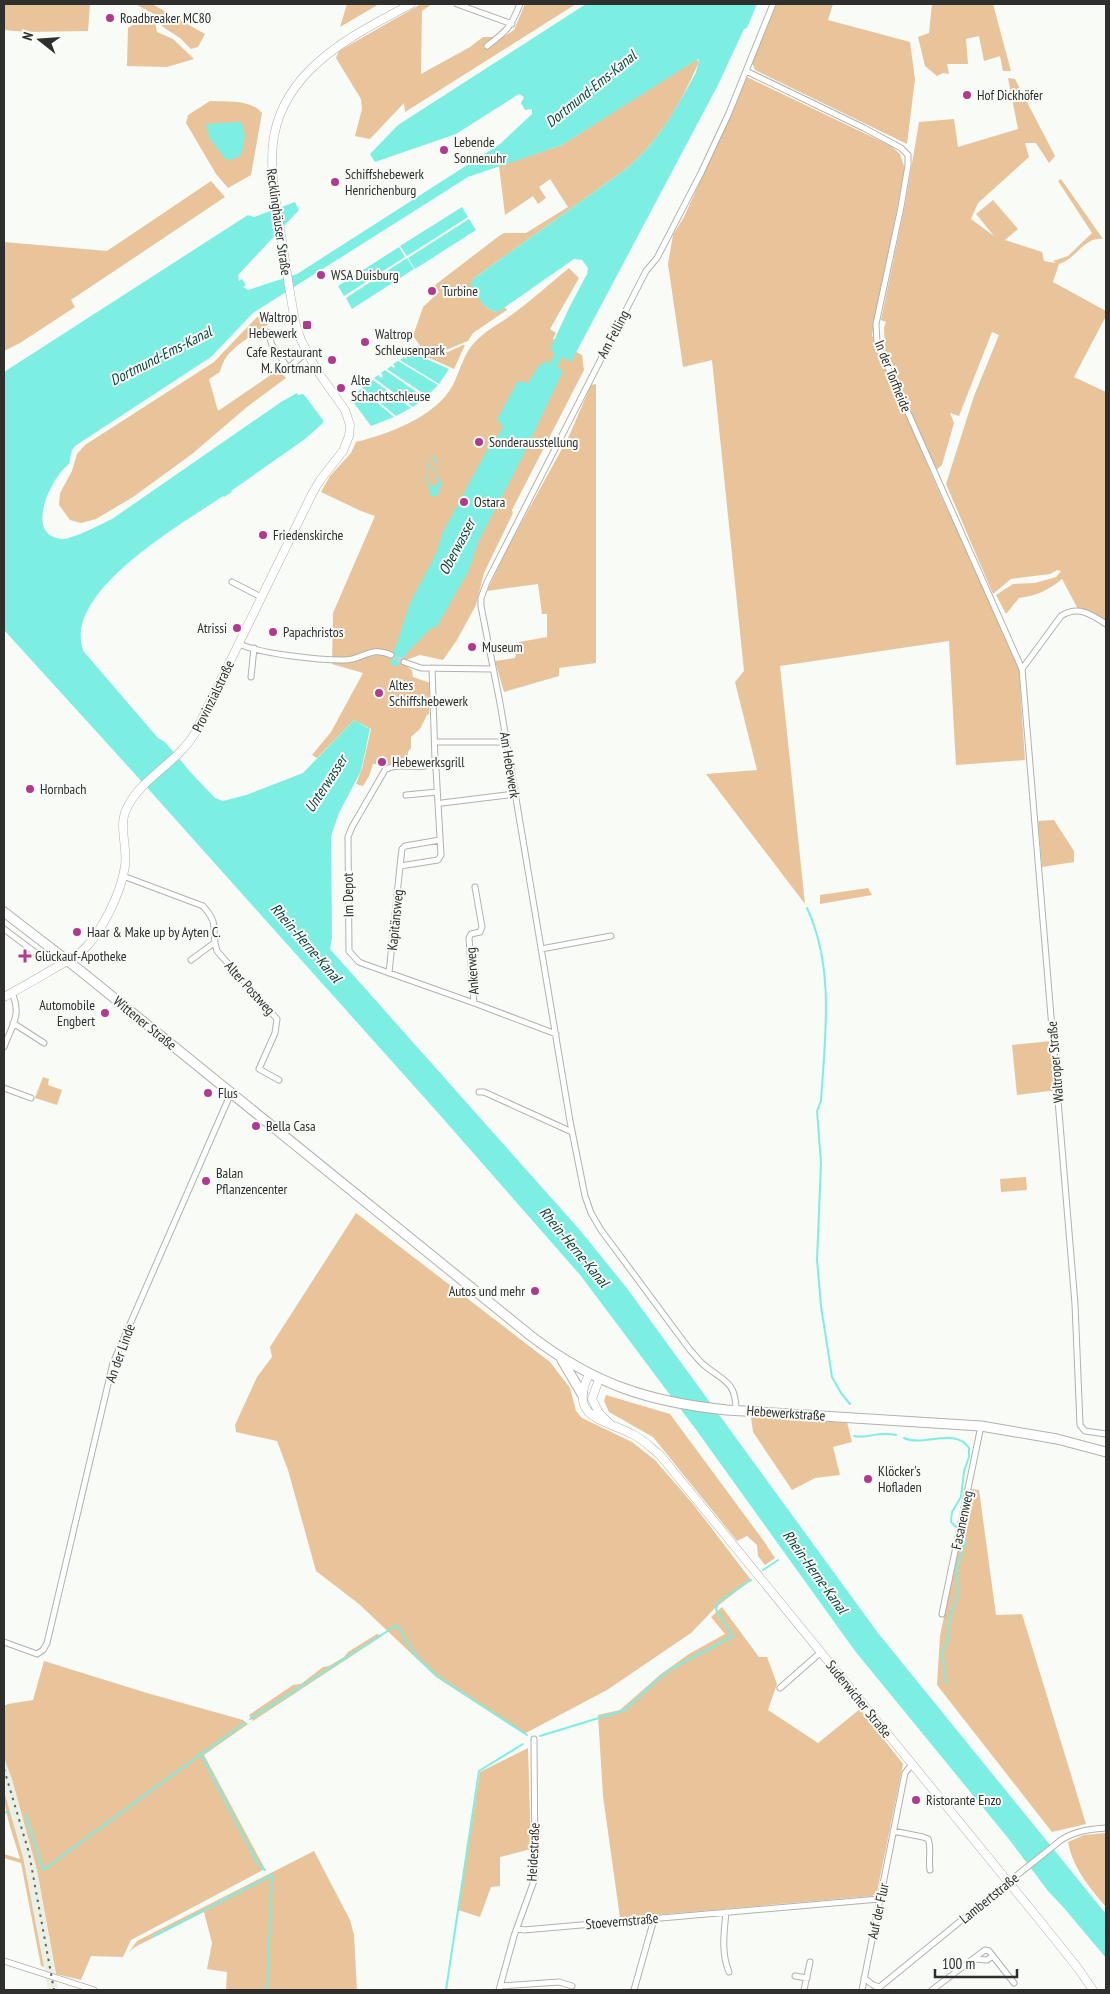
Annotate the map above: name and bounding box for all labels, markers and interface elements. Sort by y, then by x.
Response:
place label: Roadbreaker MC80 [120,9,211,27]
marker: Roadbreaker MC80 [104,12,116,24]
north arrow [15,15,65,65]
text: N [18,30,37,42]
water label: Dortmund-Ems-Kanal [541,45,641,131]
place label: Hof Dickhöfer [977,86,1043,104]
marker: Hof Dickhöfer [961,89,973,101]
place label: Lebende Sonnenuhr [454,133,506,167]
marker: Lebende Sonnenuhr [438,144,450,156]
place label: Schiffshebewerk Henrichenburg [345,165,425,199]
street label: Recklinghäuser Straße [263,167,295,277]
marker: Schiffshebewerk Henrichenburg [329,176,341,188]
place label: WSA Duisburg [331,266,399,284]
marker: WSA Duisburg [315,269,327,281]
place label: Turbine [442,282,478,300]
marker: Turbine [426,285,438,297]
street label: Am Felling [593,307,633,361]
place label: Waltrop Hebewerk [249,308,298,342]
marker: Waltrop Hebewerk [301,319,313,331]
water label: Dortmund-Ems-Kanal [107,321,216,389]
place label: Waltrop Schleusenpark [375,325,445,359]
marker: Waltrop Schleusenpark [359,336,371,348]
street label: In der Torfheide [870,337,916,415]
place label: Cafe Restaurant M. Kortmann [246,343,322,377]
marker: Cafe Restaurant M. Kortmann [326,354,338,366]
place label: Alte Schachtschleuse [351,371,430,405]
marker: Alte Schachtschleuse [335,382,347,394]
place label: Sonderausstellung [489,433,578,451]
marker: Sonderausstellung [473,436,485,448]
place label: Ostara [474,493,505,511]
marker: Ostara [458,496,470,508]
water label: Oberwasser [434,514,480,578]
place label: Friedenskirche [273,526,344,544]
marker: Friedenskirche [257,529,269,541]
place label: Atrissi [197,619,227,637]
marker: Atrissi [231,622,243,634]
place label: Papachristos [283,623,344,641]
marker: Papachristos [267,626,279,638]
place label: Museum [482,638,523,656]
marker: Museum [466,641,478,653]
street label: Provinzialstraße [188,657,238,735]
place label: Altes Schiffshebewerk [389,676,469,710]
marker: Altes Schiffshebewerk [373,687,385,699]
street label: Am Hebewerk [496,731,524,800]
water label: Unterwasser [300,750,352,816]
place label: Hebewerksgrill [392,753,465,771]
marker: Hebewerksgrill [376,756,388,768]
place label: Hornbach [40,780,86,798]
marker: Hornbach [24,783,36,795]
street label: Im Depot [339,872,357,917]
street label: Kapitänsweg [383,888,407,952]
water label: Rhein-Herne-Kanal [267,899,347,987]
place label: Haar & Make up by Ayten C. [87,923,221,941]
marker: Haar & Make up by Ayten C. [71,926,83,938]
place label: Glückauf-Apotheke [35,947,127,965]
street label: Ankerweg [461,947,483,995]
marker: Glückauf-Apotheke [19,950,31,962]
street label: Alter Postweg [221,957,279,1019]
street label: Wittener Straße [110,992,181,1054]
place label: Automobile Engbert [39,996,95,1030]
marker: Automobile Engbert [99,1007,111,1019]
street label: Waltroper Straße [1042,1020,1068,1104]
place label: Flus [218,1084,238,1102]
marker: Flus [202,1087,214,1099]
place label: Bella Casa [266,1117,316,1135]
marker: Bella Casa [250,1120,262,1132]
place label: Balan Pflanzencenter [216,1164,288,1198]
marker: Balan Pflanzencenter [200,1175,212,1187]
water label: Rhein-Herne-Kanal [535,1203,614,1292]
place label: Autos und mehr [449,1282,525,1300]
marker: Autos und mehr [529,1285,541,1297]
street label: An der Linde [101,1321,139,1385]
street label: Hebewerkstraße [746,1401,826,1425]
place label: Klöcker's Hofladen [878,1462,922,1496]
marker: Klöcker's Hofladen [862,1473,874,1485]
street label: Fasanenweg [947,1489,977,1551]
water label: Rhein-Herne-Kanal [779,1526,853,1618]
street label: Suderwicher Straße [822,1657,896,1742]
place label: Ristorante Enzo [926,1791,1001,1809]
marker: Ristorante Enzo [910,1794,922,1806]
street label: Heidestraße [522,1822,544,1882]
street label: Lambertstraße [956,1869,1022,1927]
street label: Auf der Flur [863,1881,893,1941]
street label: Stoevernstraße [585,1909,659,1933]
scale bar [935,1946,1018,1978]
text: 100 m [942,1954,975,1973]

